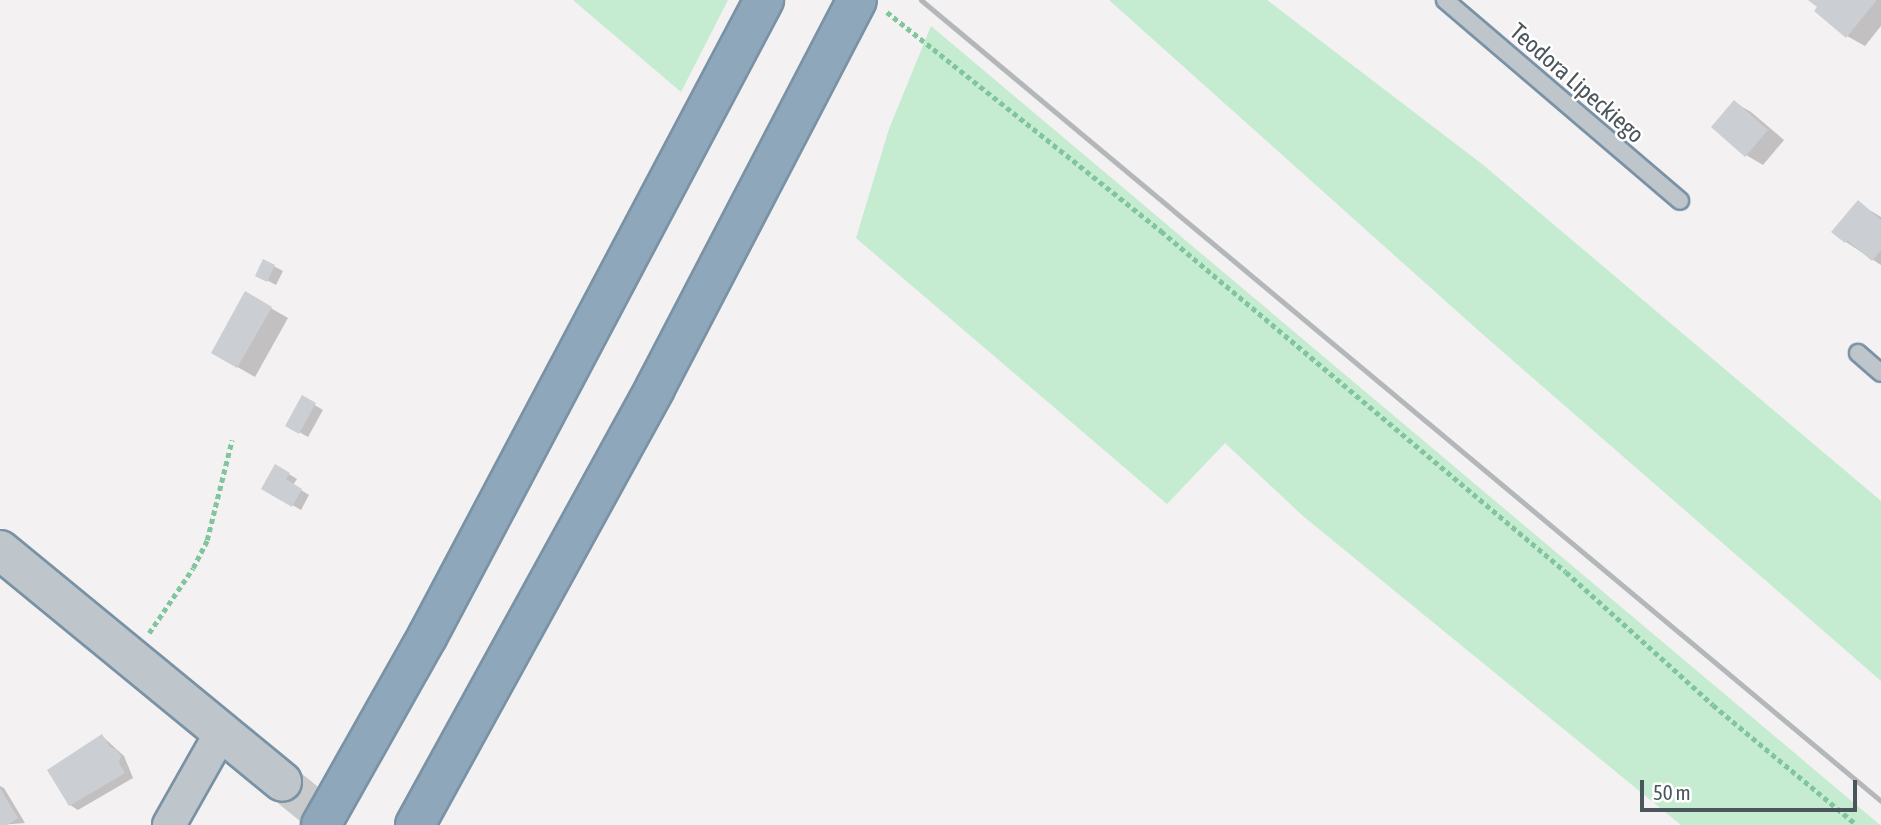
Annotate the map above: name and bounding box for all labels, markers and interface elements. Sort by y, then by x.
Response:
street label: Teodora Lipeckiego [1504,17,1650,149]
scale bar [1643,766,1860,810]
text: 50 m [1653,780,1691,804]

